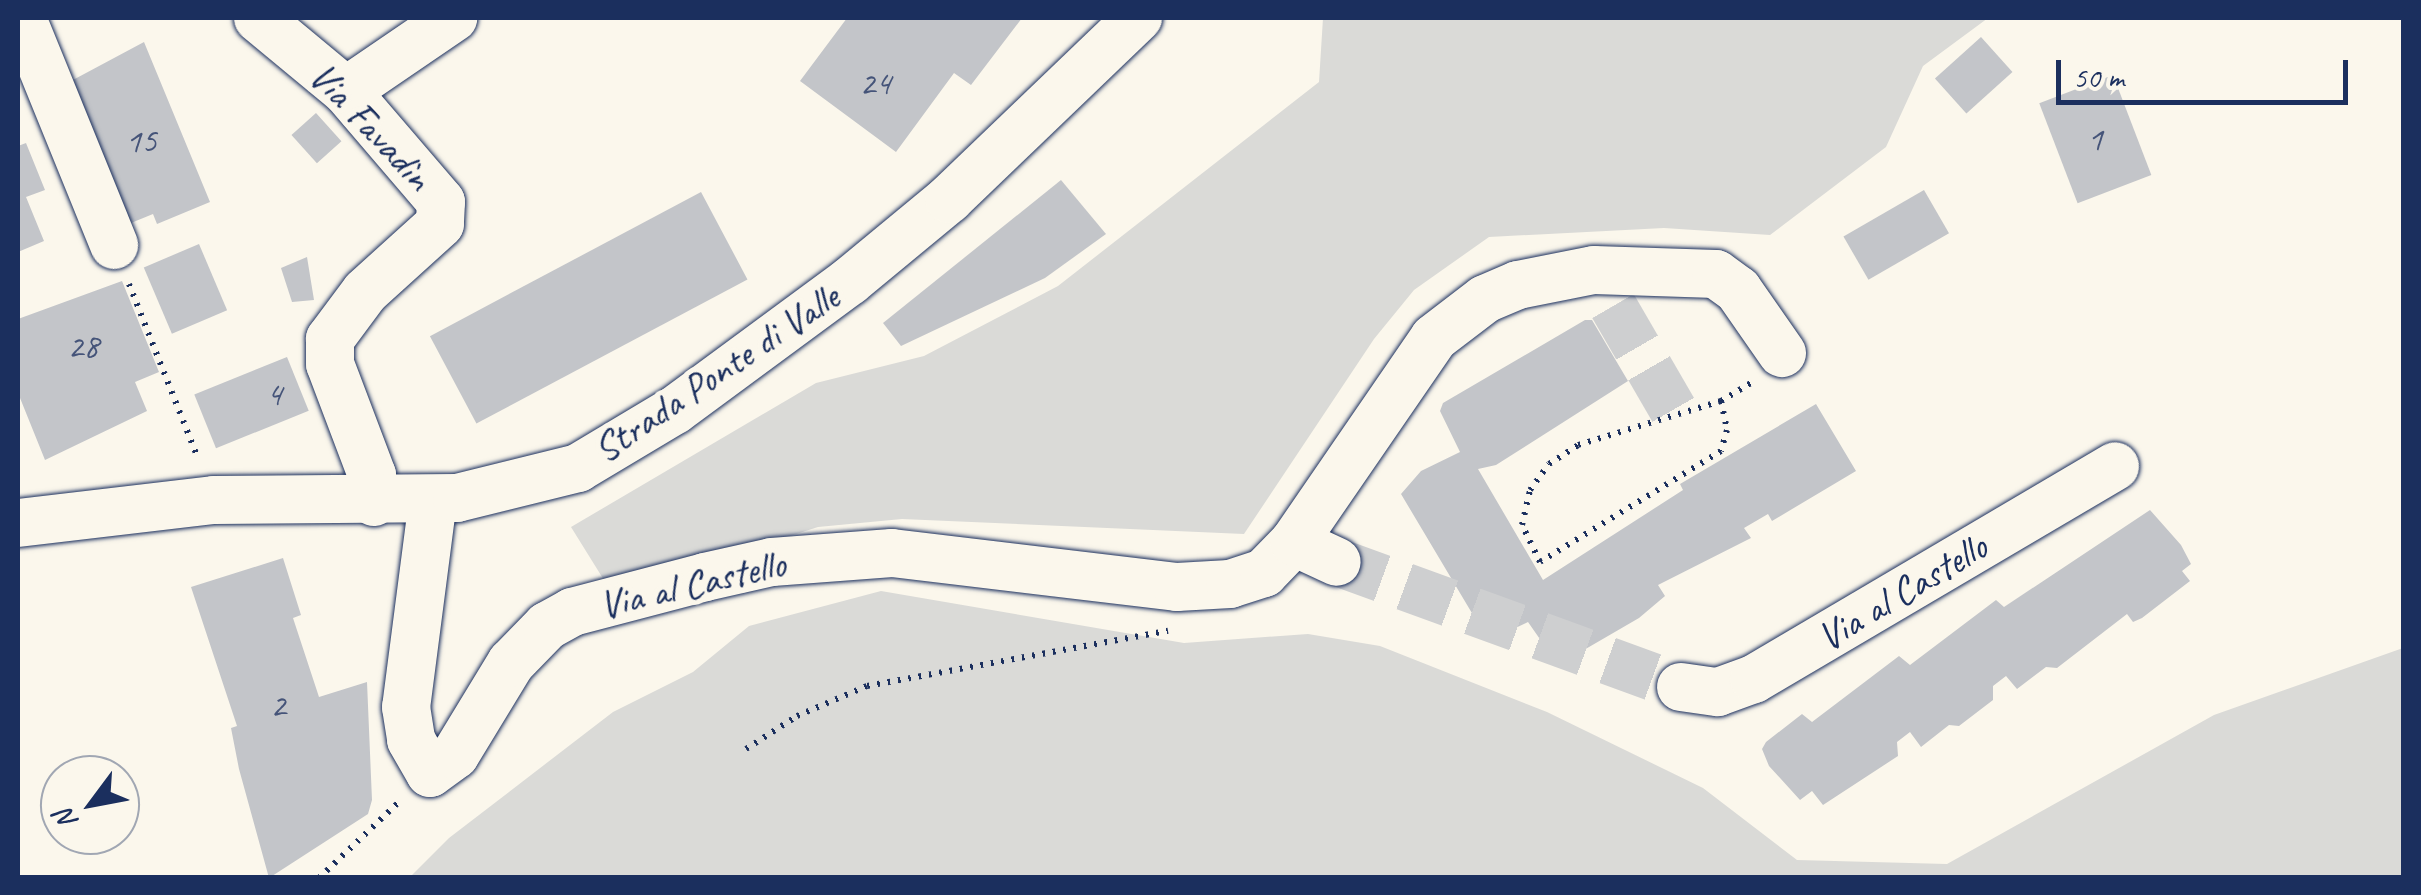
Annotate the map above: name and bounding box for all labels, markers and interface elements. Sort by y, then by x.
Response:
scale bar [2061,40,2354,102]
street label: Via Favadìn [300,52,442,200]
text: 50 m [2073,58,2124,96]
house number: 24 [859,62,891,104]
house number: 1 [2087,118,2103,160]
house number: 15 [125,120,157,162]
street label: Strada Ponte di Valle [584,273,848,473]
house number: 28 [67,325,99,367]
house number: 4 [266,373,282,415]
street label: Via al Castello [1808,522,1996,662]
street label: Via al Castello [594,539,790,629]
house number: 2 [270,684,286,726]
north arrow [40,755,140,855]
text: N [46,803,85,837]

